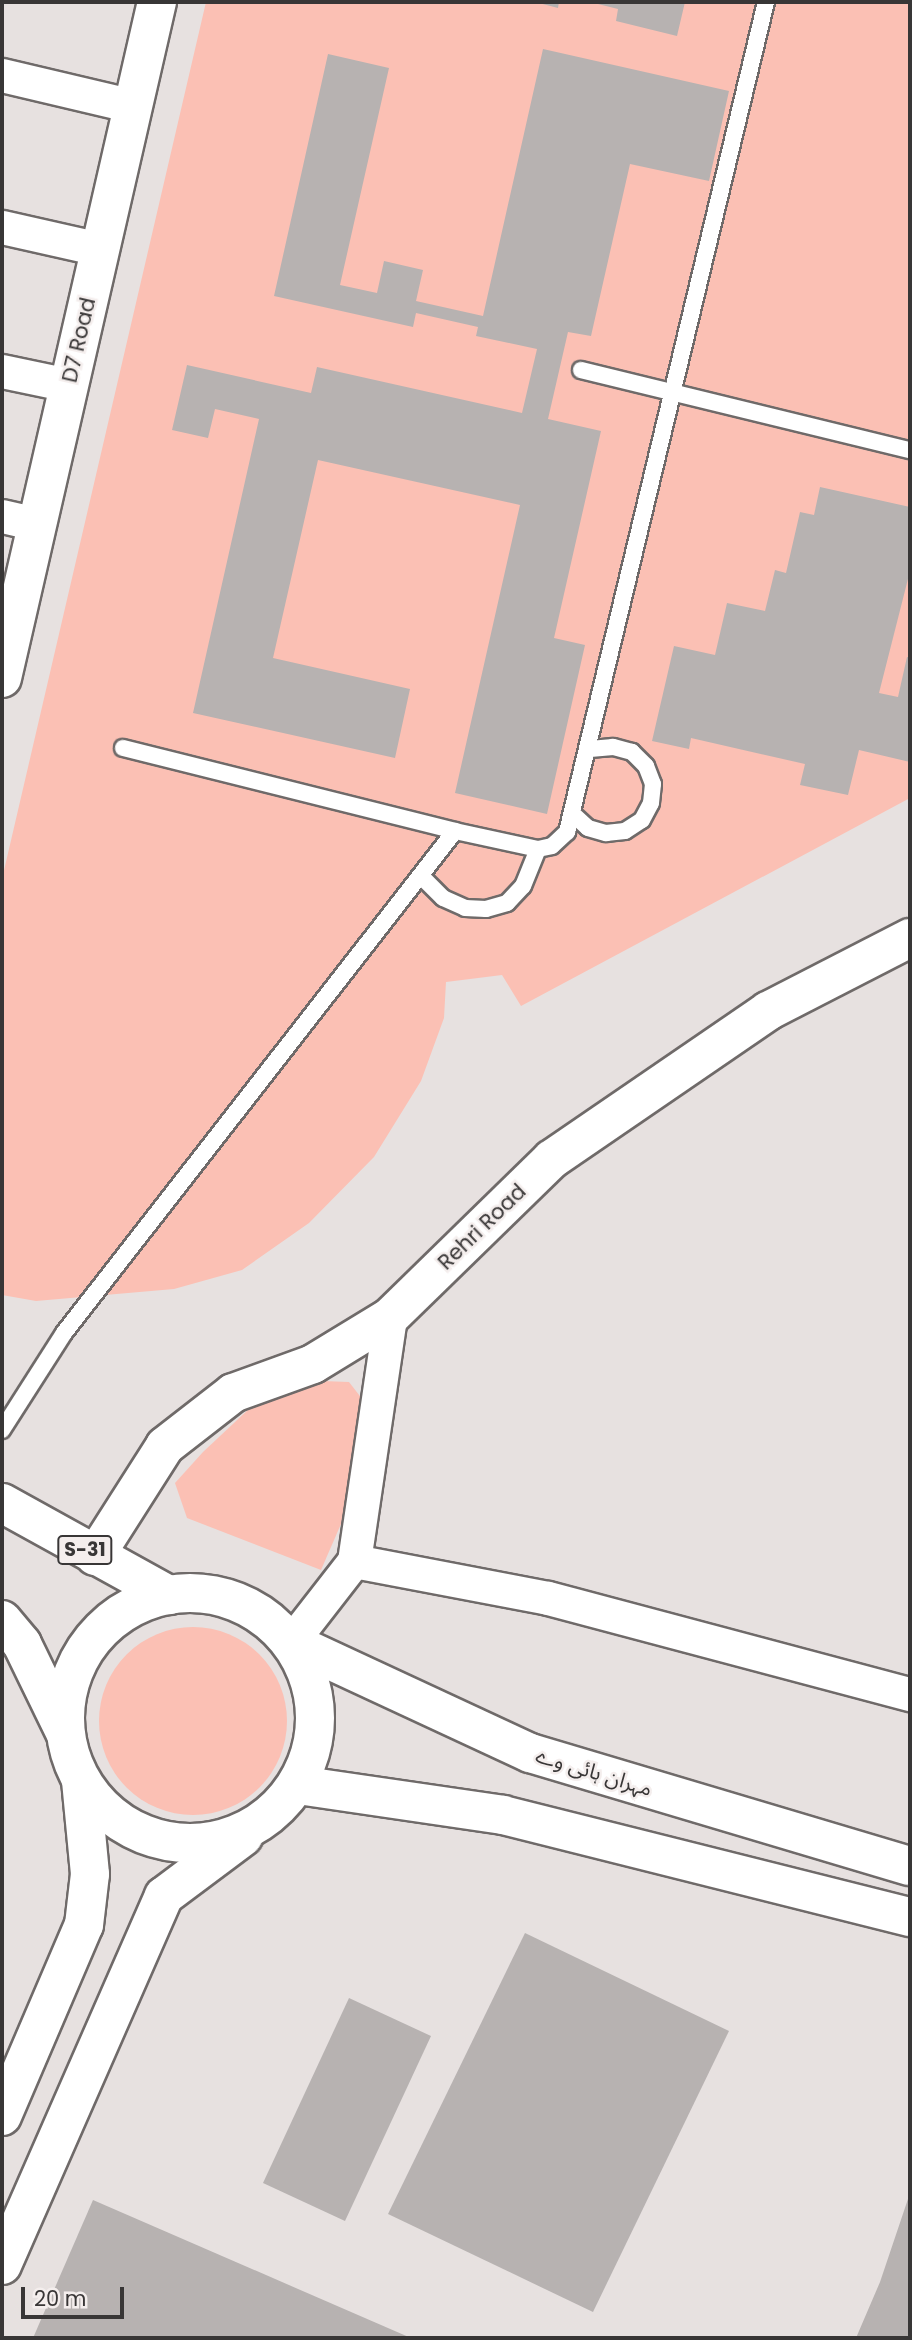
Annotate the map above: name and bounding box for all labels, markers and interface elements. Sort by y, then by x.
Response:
street label: D7 Road [57,295,101,385]
street label: Rehri Road [433,1179,531,1275]
road number: S-31 [57,1534,113,1566]
street label: مہران ہائی وے [533,1742,655,1802]
scale bar [24,2274,128,2318]
text: 20 m [34,2284,87,2313]

